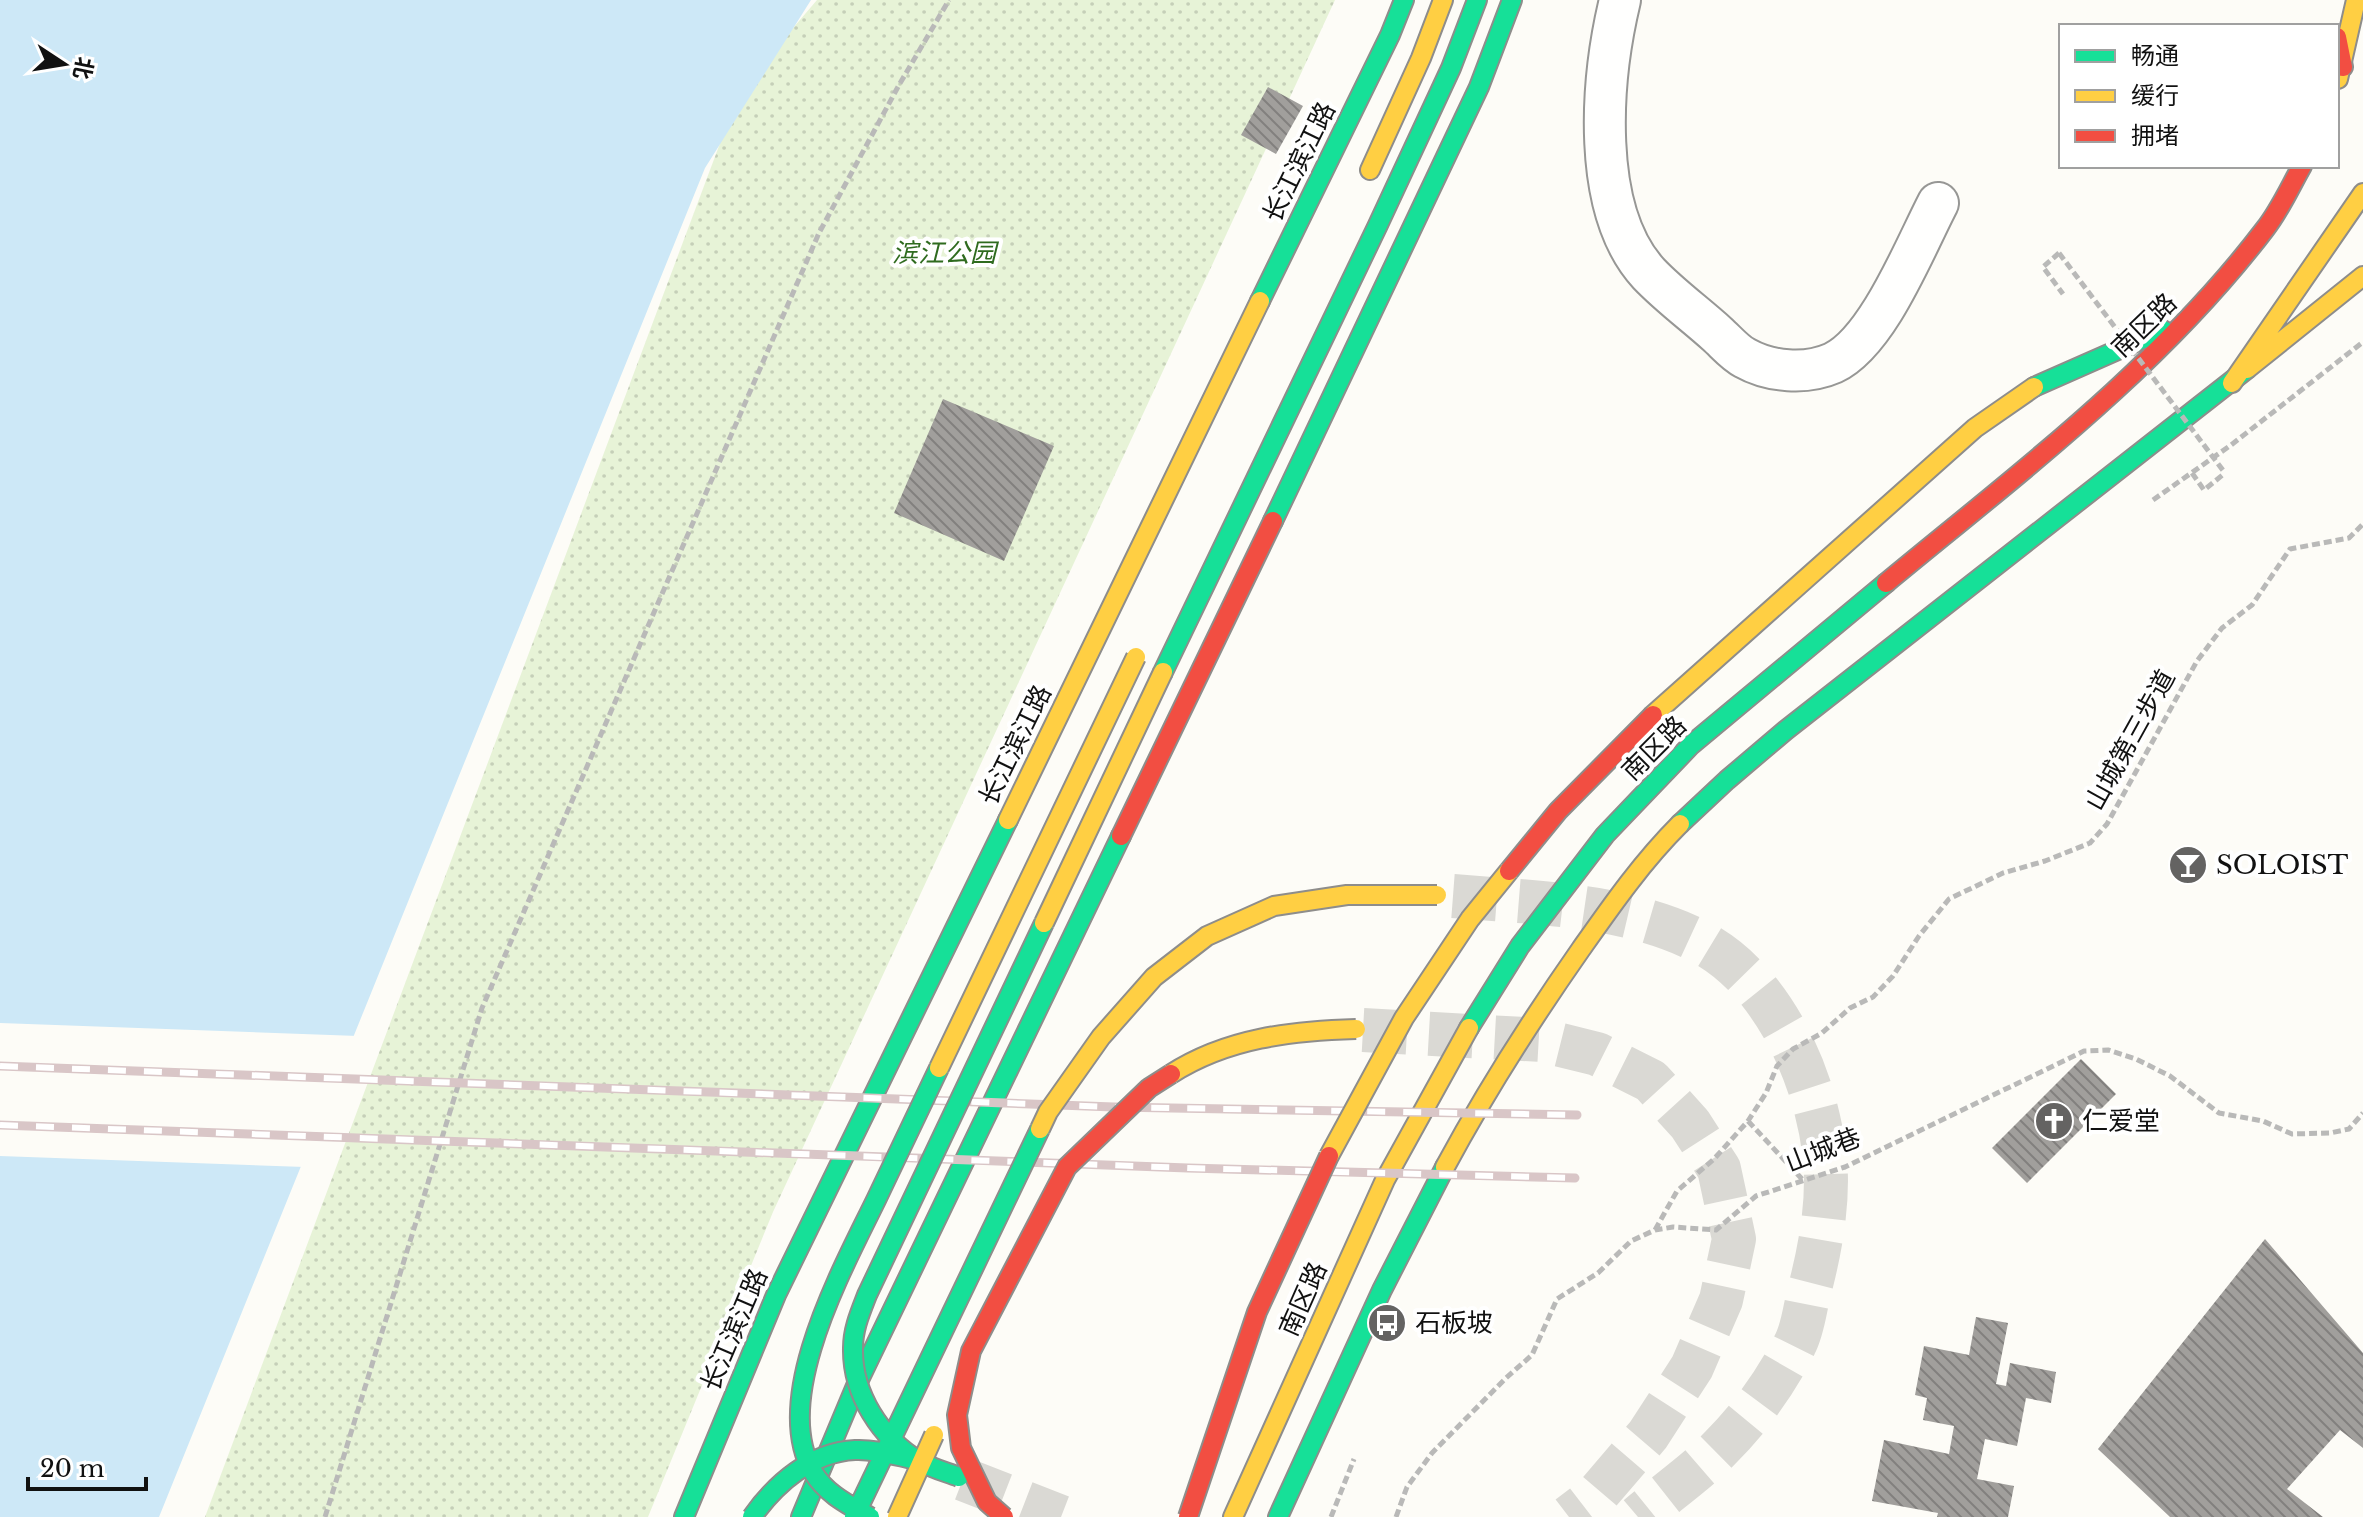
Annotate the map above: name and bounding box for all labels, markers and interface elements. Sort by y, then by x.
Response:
north arrow [24,24,104,104]
legend [2059,24,2339,168]
text: 畅通 [2131,41,2179,70]
text: 北 [68,54,99,82]
text: 缓行 [2131,81,2179,110]
street label: 长江滨江路 [1256,97,1342,227]
text: 拥堵 [2131,121,2179,150]
park label: 滨江公园 [892,237,1000,269]
street label: 南区路 [2105,286,2183,364]
street label: 山城第三步道 [2078,664,2182,816]
street label: 长江滨江路 [972,680,1058,810]
street label: 南区路 [1615,709,1693,787]
bar icon: SOLOIST [2167,844,2209,886]
place label: SOLOIST [2216,849,2348,881]
church icon: 仁爱堂 [2033,1100,2075,1142]
place label: 仁爱堂 [2082,1105,2160,1137]
street label: 山城巷 [1781,1121,1865,1179]
street label: 南区路 [1273,1257,1333,1341]
street label: 长江滨江路 [694,1264,774,1396]
bus stop icon: 石板坡 [1366,1302,1408,1344]
place label: 石板坡 [1415,1307,1493,1339]
scale bar [28,1441,146,1491]
text: 20 m [40,1454,105,1483]

